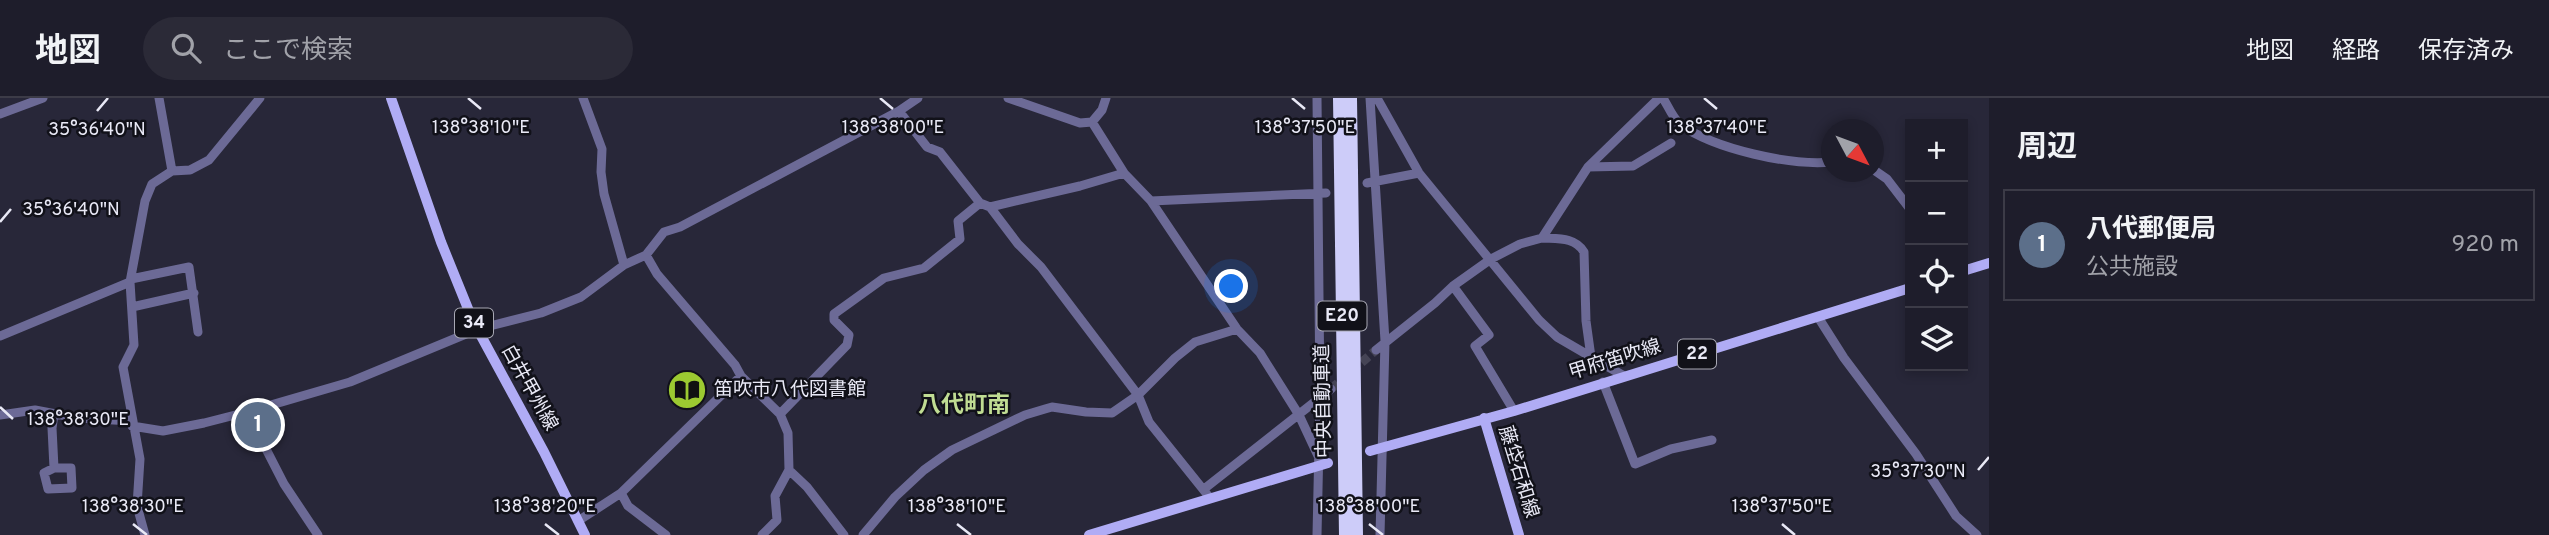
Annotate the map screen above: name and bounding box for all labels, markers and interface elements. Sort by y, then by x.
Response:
search box [143,17,633,80]
icon: search [167,29,205,67]
text: 地図 [35,32,101,74]
text: ここで検索 [223,35,353,68]
text: 地図 [2246,37,2294,67]
text: 経路 [2332,37,2380,67]
text: 保存済み [2418,37,2514,67]
text: 138°38'10"E [432,117,530,140]
text: 138°38'00"E [842,117,944,140]
text: 138°37'50"E [1255,117,1355,140]
text: 138°37'40"E [1667,117,1767,140]
text: 35°36'40"N [48,119,146,142]
north arrow [1821,119,1884,182]
map controls [1905,119,1968,371]
button: + [1905,119,1968,182]
text: 周辺 [2017,130,2077,167]
button: − [1905,182,1968,245]
text: 35°36'40"N [22,199,120,222]
text: 八代郵便局 [2086,214,2216,247]
text: 1 [2037,231,2047,260]
text: 920 m [2452,231,2519,260]
button: locate [1905,245,1968,308]
text: 公共施設 [2086,254,2178,283]
your location [1214,269,1248,303]
road number: E20 [1318,302,1366,330]
road number: 34 [455,308,493,338]
button: layers [1905,308,1968,371]
street label: 甲府笛吹線 [1566,335,1664,385]
road number: 22 [1678,340,1716,368]
street label: 白井甲州線 [495,341,563,435]
street label: 中央自動車道 [1311,344,1337,458]
library icon: 笛吹市八代図書館 [666,369,708,411]
place label: 笛吹市八代図書館 [714,378,866,402]
district label: 八代町南 [918,392,1010,421]
pin: 1 [235,399,281,451]
text: 138°38'30"E [27,409,129,432]
street label: 藤垈石和線 [1493,423,1543,521]
text: 35°37'30"N [1870,461,1966,484]
text: 138°38'30"E [82,496,184,519]
text: 138°38'20"E [494,496,596,519]
text: 138°38'10"E [908,496,1006,519]
text: 138°38'00"E [1318,496,1420,519]
text: 138°37'50"E [1732,496,1832,519]

